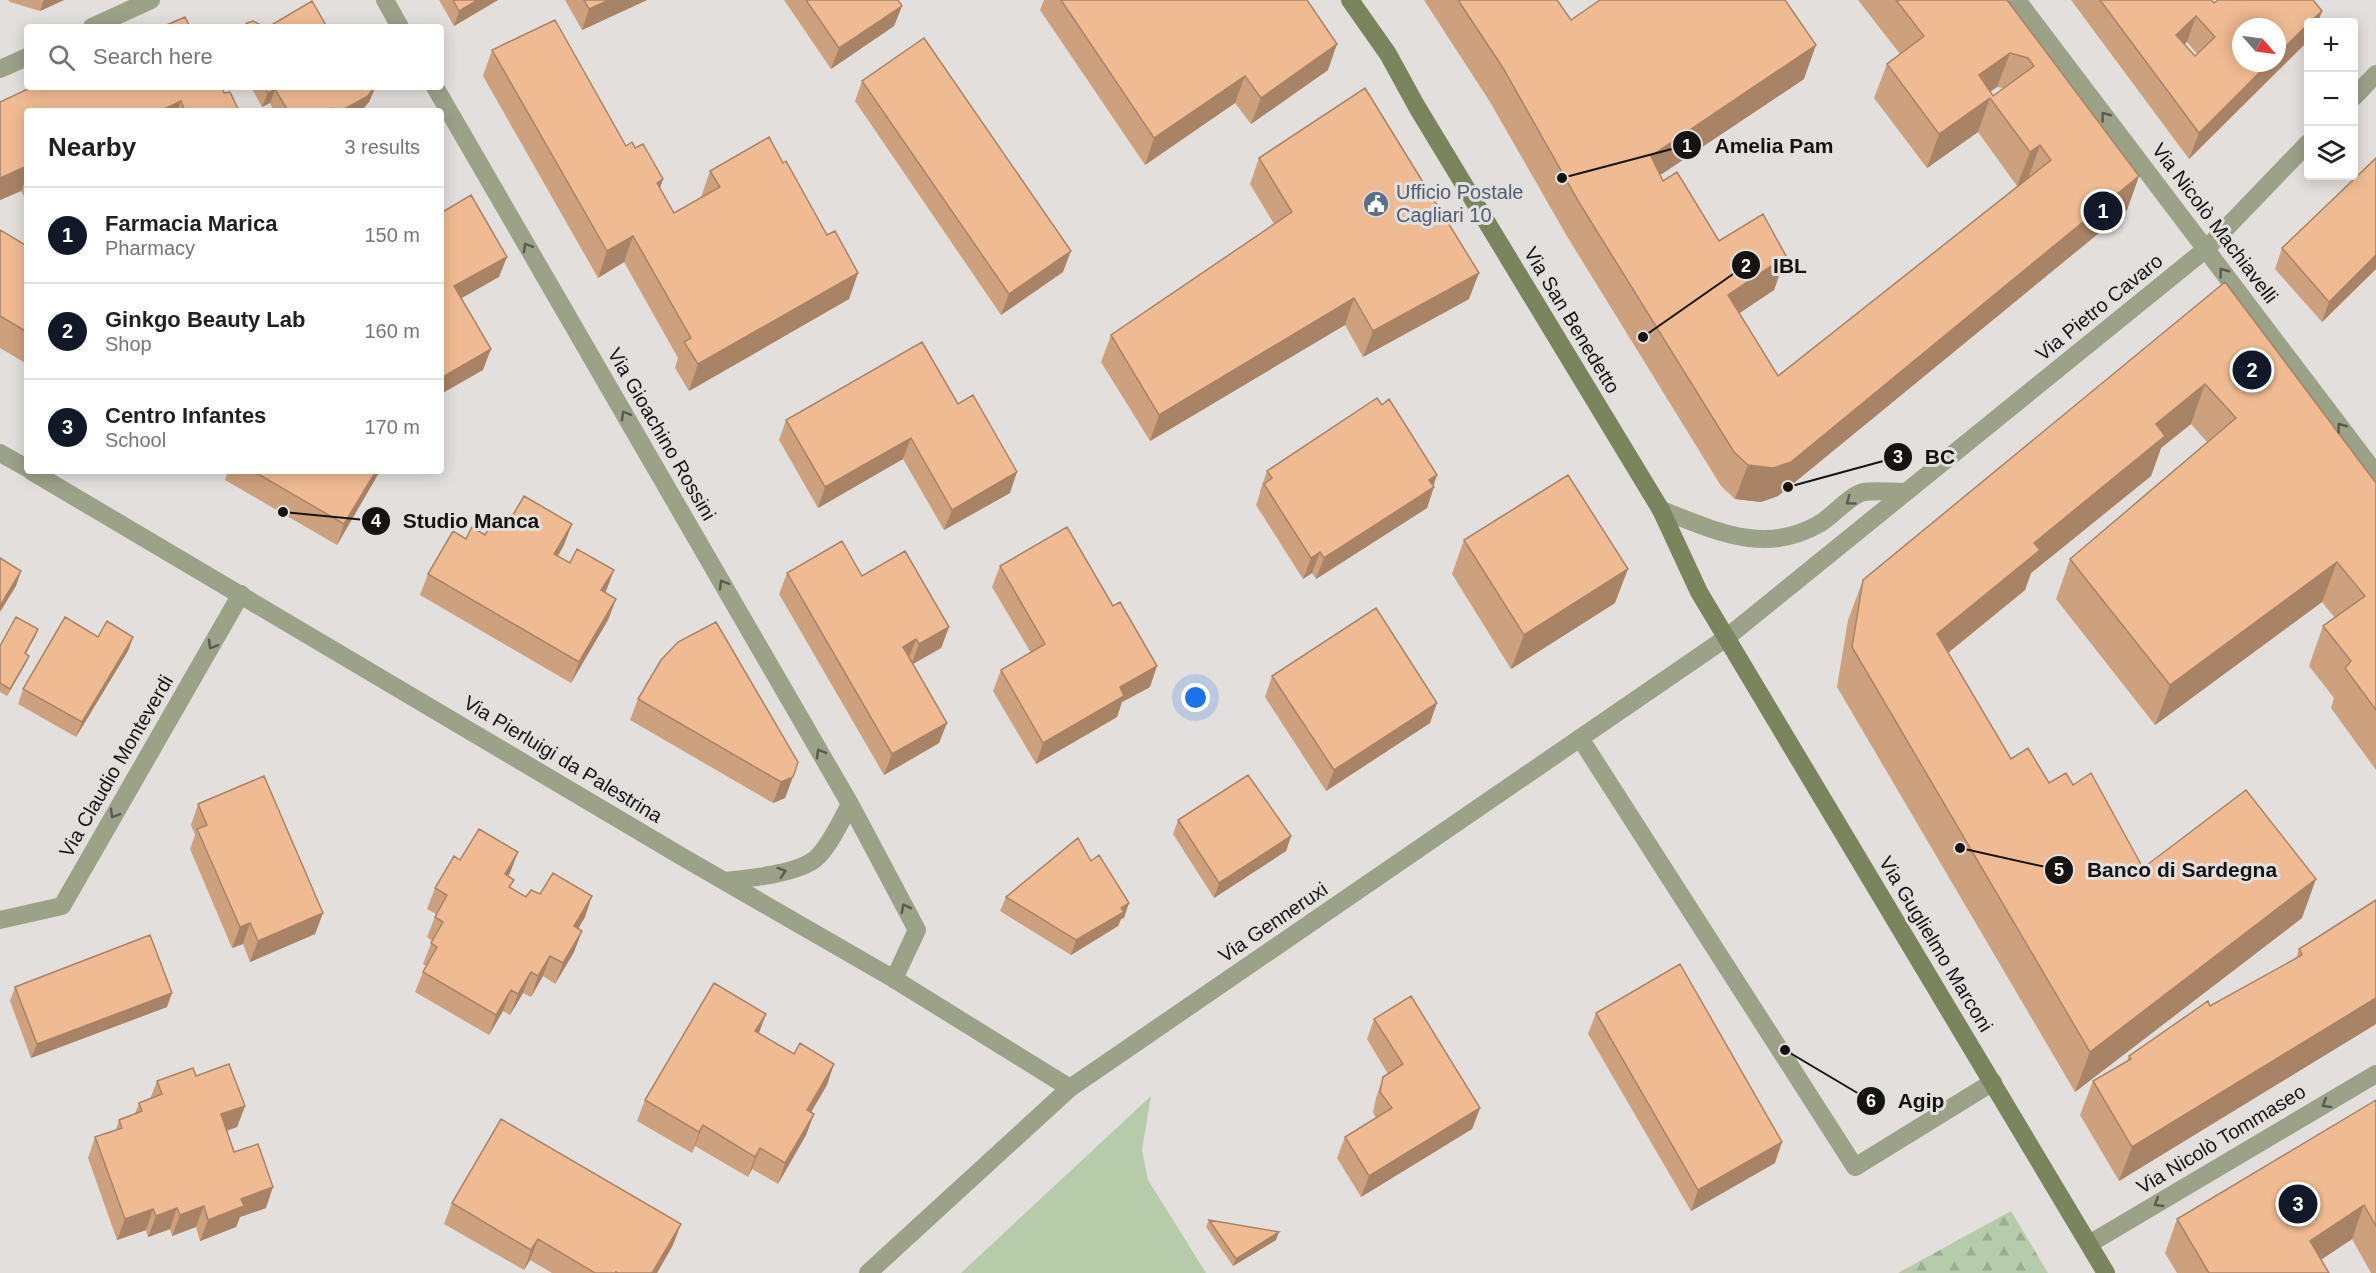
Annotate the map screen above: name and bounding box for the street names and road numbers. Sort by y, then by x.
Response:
street label: Via Nicolò Machiavelli [2148,139,2282,307]
street label: Via San Benedetto [1520,243,1624,397]
street label: Via Pietro Cavaro [2031,249,2167,365]
street label: Via Gioachino Rossini [604,344,720,524]
street label: Via Claudio Monteverdi [55,671,177,861]
street label: Via Pierluigi da Palestrina [460,691,667,827]
street label: Via Guglielmo Marconi [1875,852,1997,1036]
street label: Via Genneruxi [1214,878,1332,966]
street label: Via Nicolò Tommaseo [2133,1080,2309,1198]

